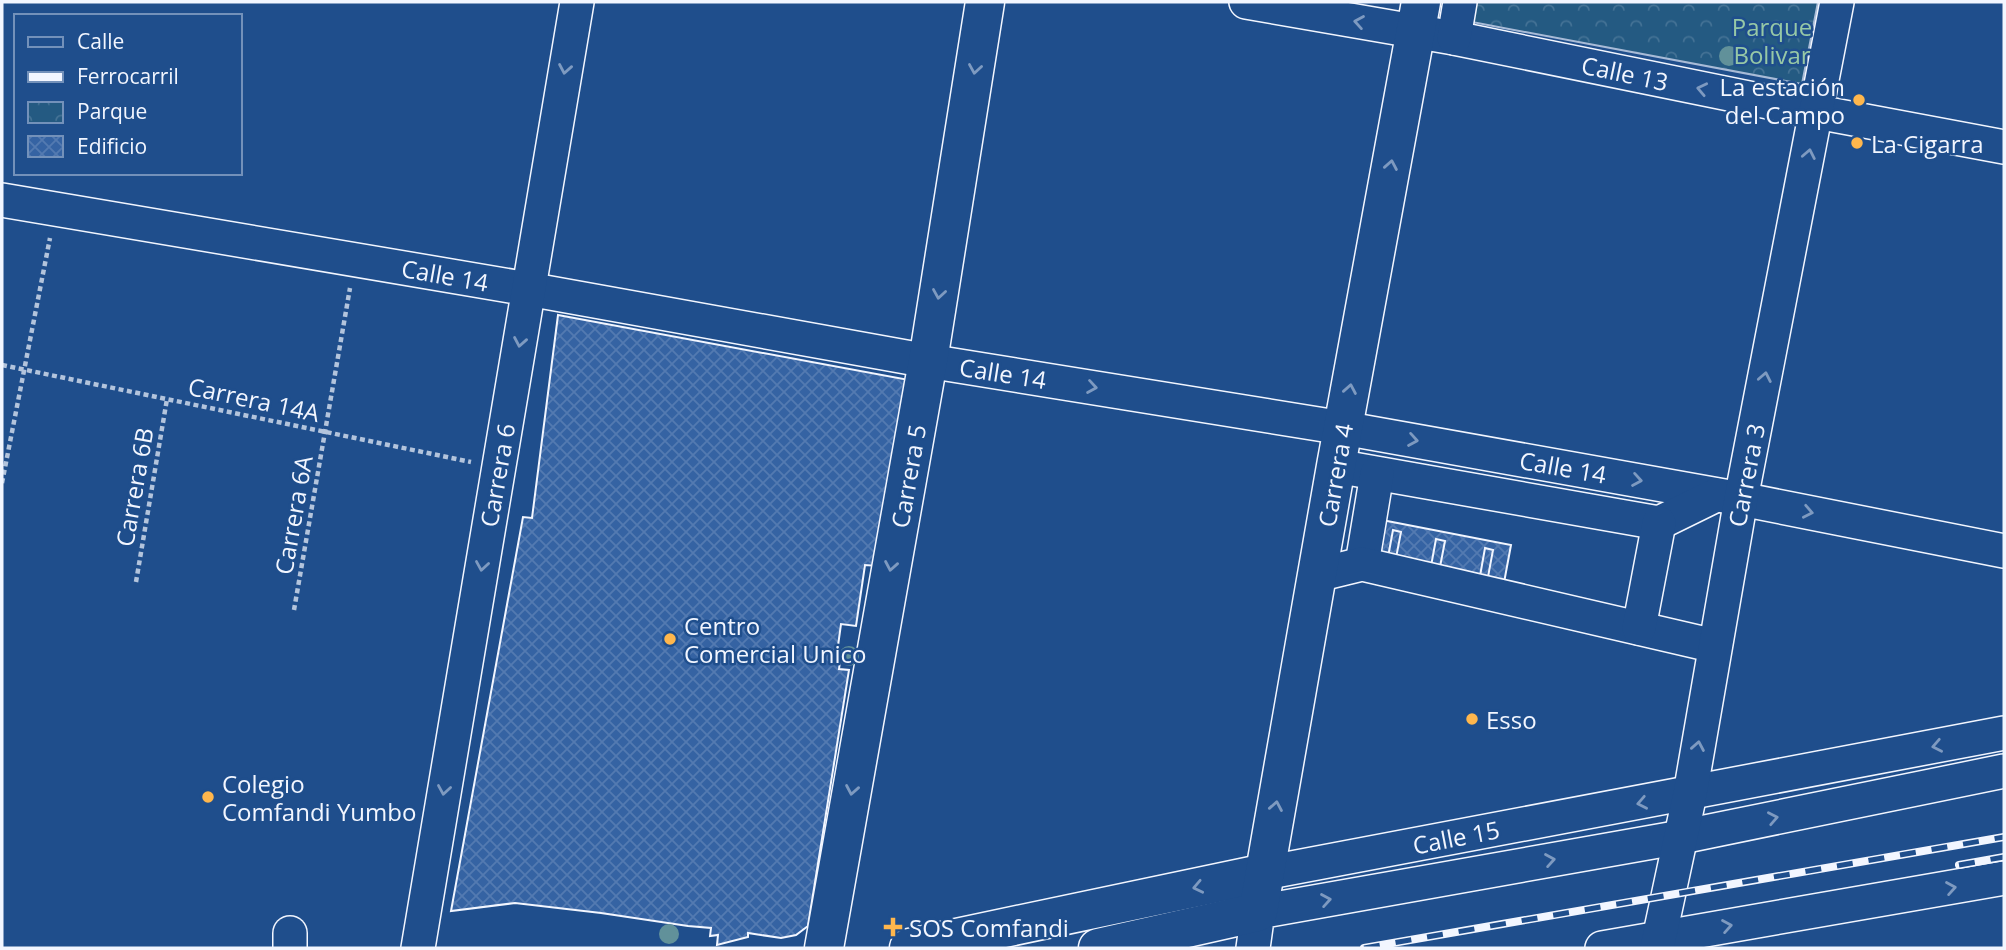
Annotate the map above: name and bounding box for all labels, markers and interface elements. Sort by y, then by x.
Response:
park label: Parque Bolivar [1732,10,1812,71]
legend [14,14,242,175]
one-way arrow [1353,15,1365,30]
text: Calle [77,27,124,55]
street label: Calle 13 [1579,48,1671,98]
text: Ferrocarril [77,62,179,90]
one-way arrow [559,63,574,75]
one-way arrow [967,63,982,75]
place label: La estación del Campo [1719,70,1845,131]
one-way arrow [1696,82,1708,97]
marker: La estación del Campo [1851,92,1867,108]
text: Parque [77,97,147,125]
place label: La Cigarra [1871,127,1984,160]
text: Edificio [77,132,147,160]
marker: La Cigarra [1849,135,1865,151]
one-way arrow [1800,148,1815,160]
one-way arrow [1383,159,1398,171]
street label: Calle 14 [399,251,491,299]
one-way arrow [932,288,947,300]
one-way arrow [513,336,528,348]
street label: Calle 14 [957,350,1049,396]
street label: Carrera 14A [185,369,324,429]
one-way arrow [1757,371,1772,383]
one-way arrow [1086,379,1098,394]
one-way arrow [1342,383,1357,394]
street label: Carrera 4 [1310,420,1360,529]
street label: Carrera 3 [1720,420,1772,530]
street label: Carrera 6 [472,421,522,529]
street label: Carrera 5 [883,422,933,530]
street label: Carrera 6B [107,425,161,549]
one-way arrow [1407,432,1419,447]
street label: Calle 14 [1517,443,1609,491]
street label: Carrera 6A [266,452,320,577]
one-way arrow [1631,472,1643,487]
one-way arrow [1802,504,1814,519]
one-way arrow [475,560,490,572]
one-way arrow [885,560,900,572]
place label: Centro Comercial Unico [684,609,866,670]
marker: Centro Comercial Unico [662,631,678,647]
place label: Esso [1486,703,1537,736]
marker: Esso [1464,711,1480,727]
one-way arrow [1931,737,1943,752]
one-way arrow [1690,740,1705,752]
place label: Colegio Comfandi Yumbo [222,767,416,828]
one-way arrow [845,784,860,796]
one-way arrow [437,785,452,796]
marker: Colegio Comfandi Yumbo [200,789,216,805]
one-way arrow [1636,794,1648,809]
one-way arrow [1268,800,1283,812]
one-way arrow [1767,811,1779,826]
street label: Calle 15 [1410,812,1502,862]
one-way arrow [1544,853,1556,868]
one-way arrow [1192,879,1204,893]
one-way arrow [1945,881,1957,896]
one-way arrow [1320,893,1332,908]
place label: SOS Comfandi [909,911,1069,944]
marker: SOS Comfandi [883,917,903,937]
one-way arrow [1721,919,1733,934]

